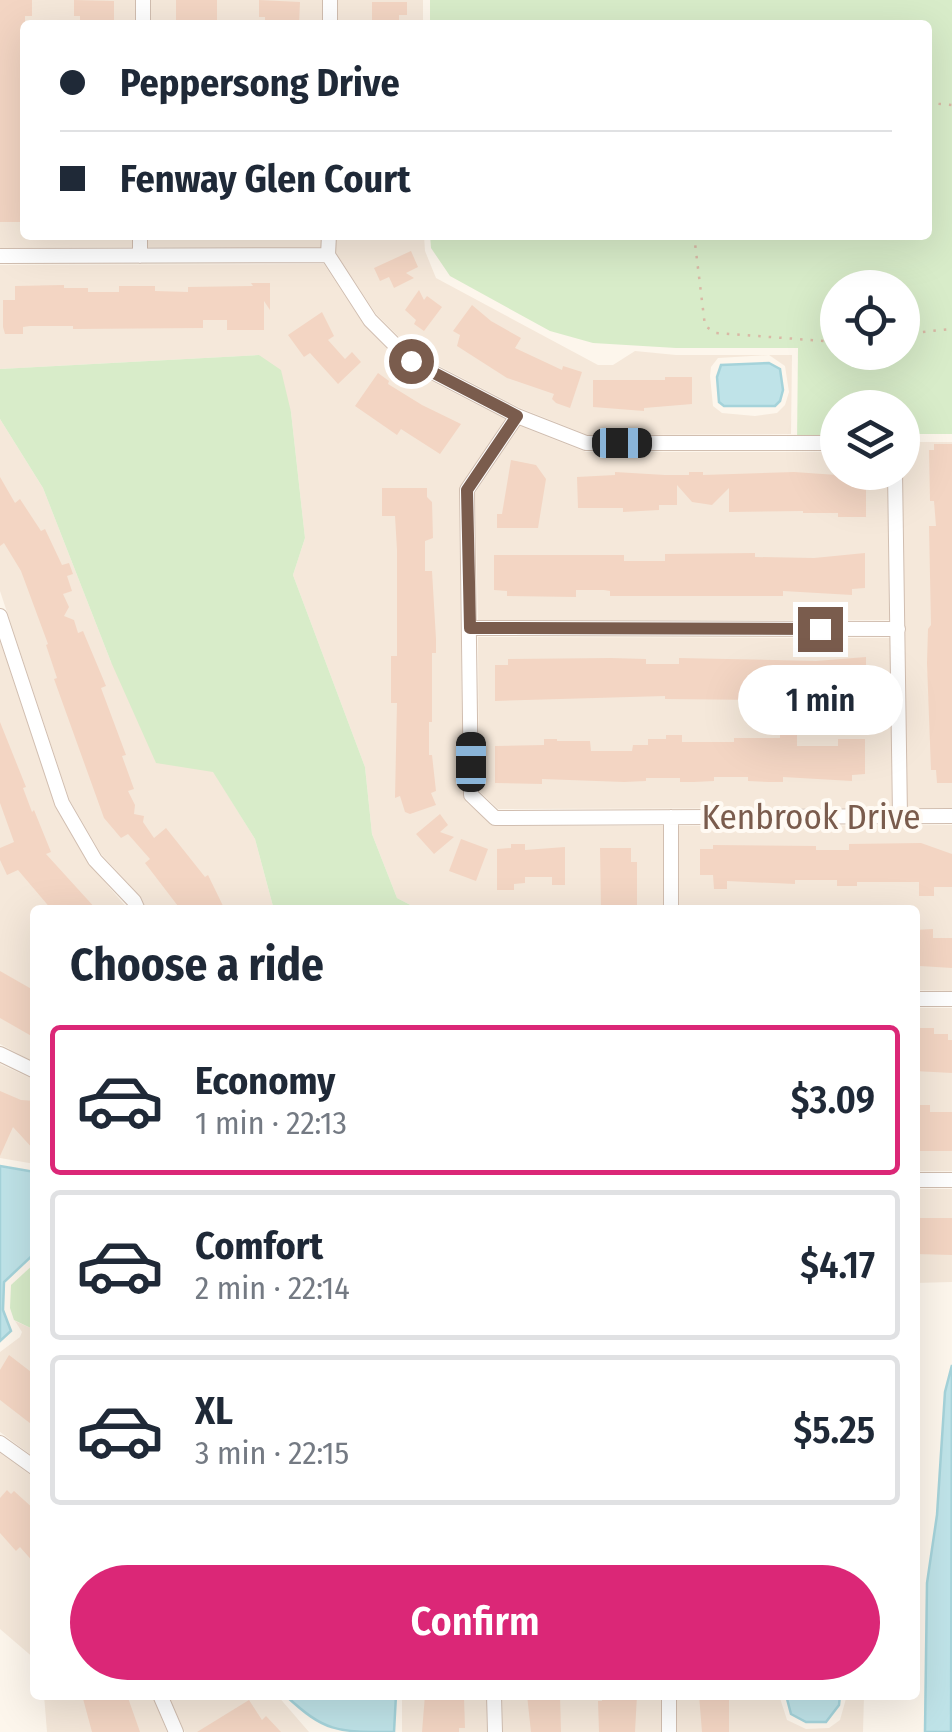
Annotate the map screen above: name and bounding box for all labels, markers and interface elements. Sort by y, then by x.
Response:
text: Peppersong Drive [120,60,400,106]
text: Fenway Glen Court [120,156,411,202]
map controls [820,270,920,490]
button: locate [820,270,920,370]
route start [389,339,434,384]
button: layers [820,390,920,490]
car [592,428,652,458]
route end [798,607,843,652]
callout: 1 min [738,664,902,734]
text: 1 min [786,681,855,719]
car [456,732,486,792]
street label: Kenbrook Drive [701,796,921,838]
text: Choose a ride [70,938,324,992]
icon: car [75,1055,165,1145]
text: Economy [195,1058,335,1104]
text: $3.09 [791,1077,875,1123]
text: 1 min · 22:13 [195,1104,347,1142]
icon: car [75,1220,165,1310]
text: Comfort [195,1223,323,1269]
text: $4.17 [800,1242,875,1288]
text: 2 min · 22:14 [195,1269,350,1307]
icon: car [75,1385,165,1475]
text: XL [195,1388,233,1434]
text: $5.25 [793,1407,875,1453]
text: 3 min · 22:15 [195,1434,349,1472]
button: Confirm [70,1565,880,1680]

